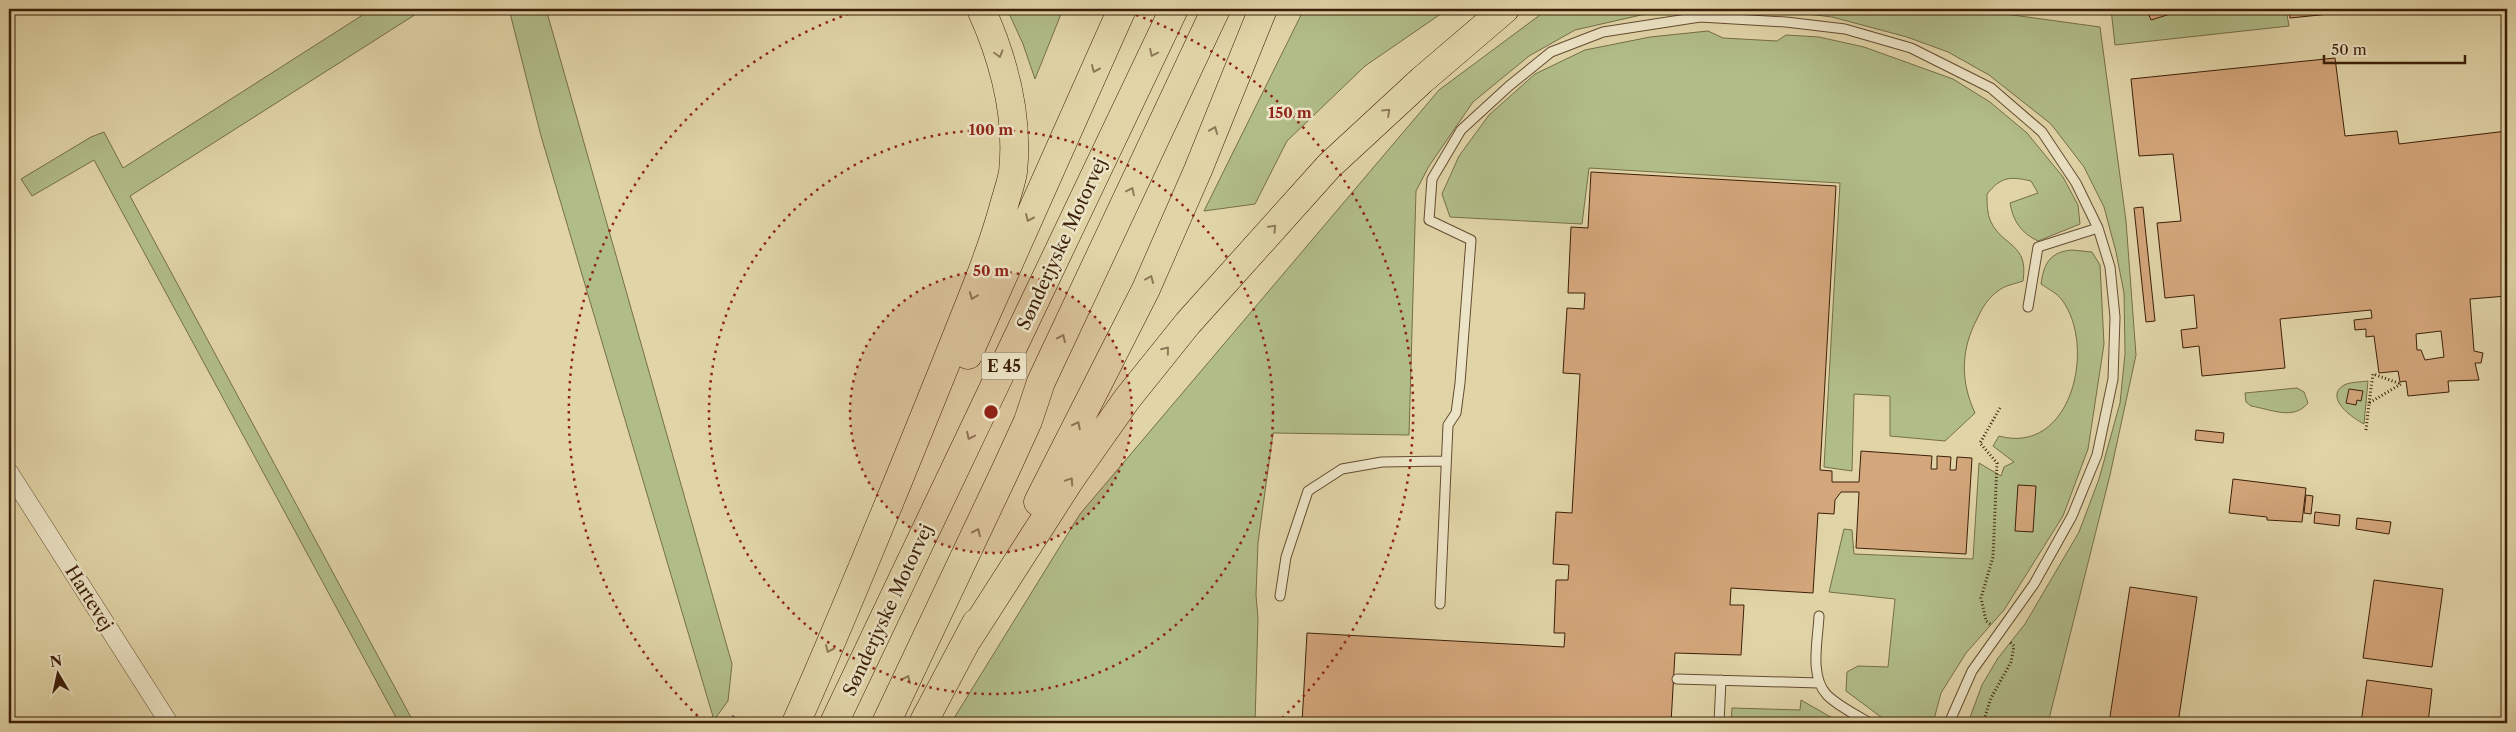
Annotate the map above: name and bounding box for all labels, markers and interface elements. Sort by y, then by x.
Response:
scale bar [2324,32,2465,64]
text: 50 m [2331,40,2367,59]
one-way arrow [1149,48,1160,57]
one-way arrow [994,49,1004,57]
one-way arrow [1091,64,1102,73]
text: 150 m [1268,103,1312,122]
one-way arrow [1382,109,1391,118]
text: 100 m [969,120,1013,139]
one-way arrow [1208,126,1218,135]
street label: Sønderjyske Motorvej [1012,154,1112,334]
one-way arrow [1124,187,1135,196]
one-way arrow [1025,213,1036,222]
one-way arrow [1267,224,1276,233]
text: 50 m [973,261,1009,280]
one-way arrow [1145,276,1155,284]
one-way arrow [969,291,979,299]
one-way arrow [1055,334,1066,343]
one-way arrow [1161,347,1169,356]
road number: E 45 [982,352,1026,380]
centre of rings [982,403,1000,421]
one-way arrow [1071,421,1081,430]
one-way arrow [967,431,977,440]
one-way arrow [1064,477,1073,487]
street label: Sønderjyske Motorvej [838,520,938,700]
one-way arrow [970,528,981,537]
street label: Hartevej [60,561,118,635]
one-way arrow [824,644,835,653]
north arrow [32,650,82,700]
text: N [49,651,63,671]
one-way arrow [901,675,911,684]

